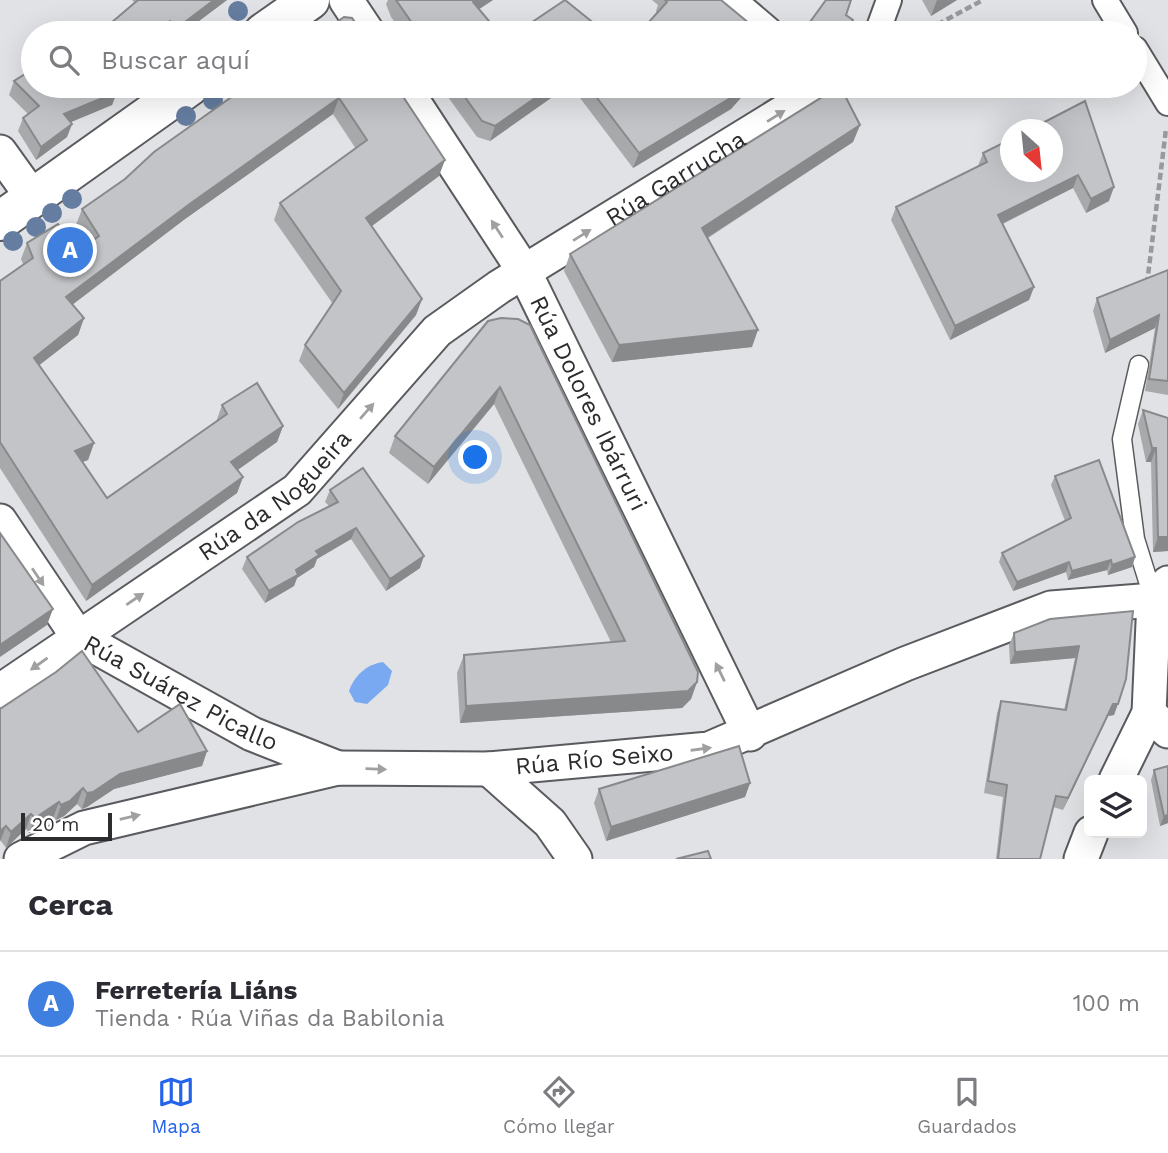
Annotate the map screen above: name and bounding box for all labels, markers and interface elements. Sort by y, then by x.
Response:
search box [21,21,1147,98]
icon: search [45,41,83,79]
text: Buscar aquí [101,45,250,75]
one-way arrow [767,110,786,123]
north arrow [1000,119,1063,182]
street label: Rúa Garrucha [601,125,751,232]
one-way arrow [490,219,503,238]
pin: A [47,224,93,276]
one-way arrow [573,229,592,242]
street label: Rúa Dolores Ibárruri [524,291,653,515]
one-way arrow [359,402,374,419]
street label: Rúa da Nogueira [193,425,357,567]
your location [458,440,492,474]
one-way arrow [31,568,45,586]
one-way arrow [126,592,144,606]
street label: Rúa Suárez Picallo [79,629,282,757]
one-way arrow [30,657,48,671]
one-way arrow [714,662,725,682]
street label: Rúa Río Seixo [514,738,675,781]
one-way arrow [690,744,712,755]
one-way arrow [366,764,388,775]
map controls [1084,775,1147,838]
button: layers [1084,775,1147,838]
scale bar [21,810,112,842]
one-way arrow [119,811,141,822]
text: 20 m [32,813,79,836]
text: Cerca [28,887,113,922]
text: Ferretería Liáns [95,975,297,1005]
text: A [43,990,59,1017]
text: 100 m [1073,990,1140,1017]
text: Tienda · Rúa Viñas da Babilonia [95,1005,445,1032]
tab: Mapa [151,1073,201,1138]
tab: Cómo llegar [503,1073,615,1138]
tab: Guardados [917,1073,1017,1138]

